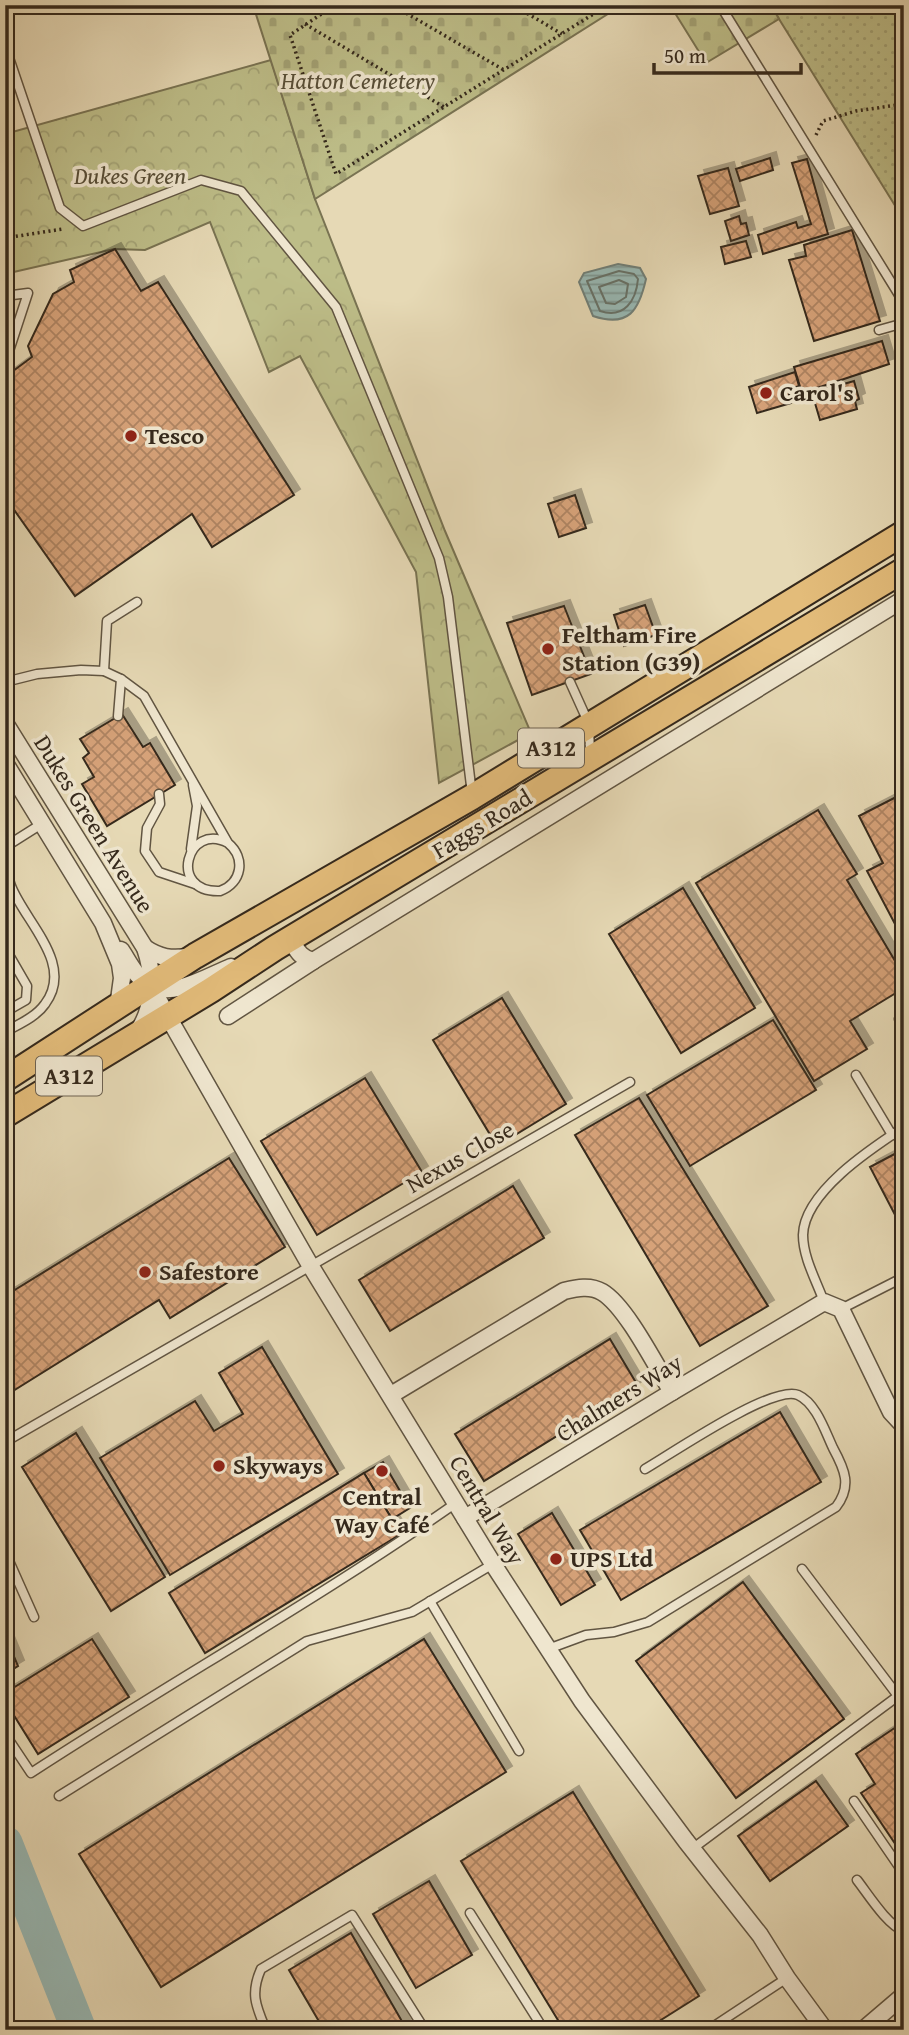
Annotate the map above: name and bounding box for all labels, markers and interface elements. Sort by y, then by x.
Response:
scale bar [654,32,800,76]
text: 50 m [664,40,706,71]
park label: Hatton Cemetery [280,63,435,98]
park label: Dukes Green [73,158,186,193]
place label: Carol's [780,375,854,410]
marker: Carol's [758,385,774,401]
place label: Tesco [145,418,204,453]
marker: Tesco [123,428,139,444]
place label: Feltham Fire Station (G39) [562,617,700,680]
marker: Feltham Fire Station (G39) [540,641,556,657]
street label: Dukes Green Avenue [26,728,163,920]
road number: A312 [518,728,584,768]
street label: Faggs Road [425,780,538,867]
road number: A312 [36,1056,102,1096]
street label: Nexus Close [399,1112,520,1202]
place label: Safestore [159,1254,259,1289]
marker: Safestore [137,1264,153,1280]
street label: Chalmers Way [549,1345,689,1450]
place label: Skyways [233,1448,323,1483]
street label: Central Way [441,1448,534,1571]
marker: Skyways [211,1458,227,1474]
marker: Central Way Café [374,1463,390,1479]
place label: Central Way Café [334,1479,430,1542]
place label: UPS Ltd [570,1541,654,1576]
marker: UPS Ltd [548,1551,564,1567]

